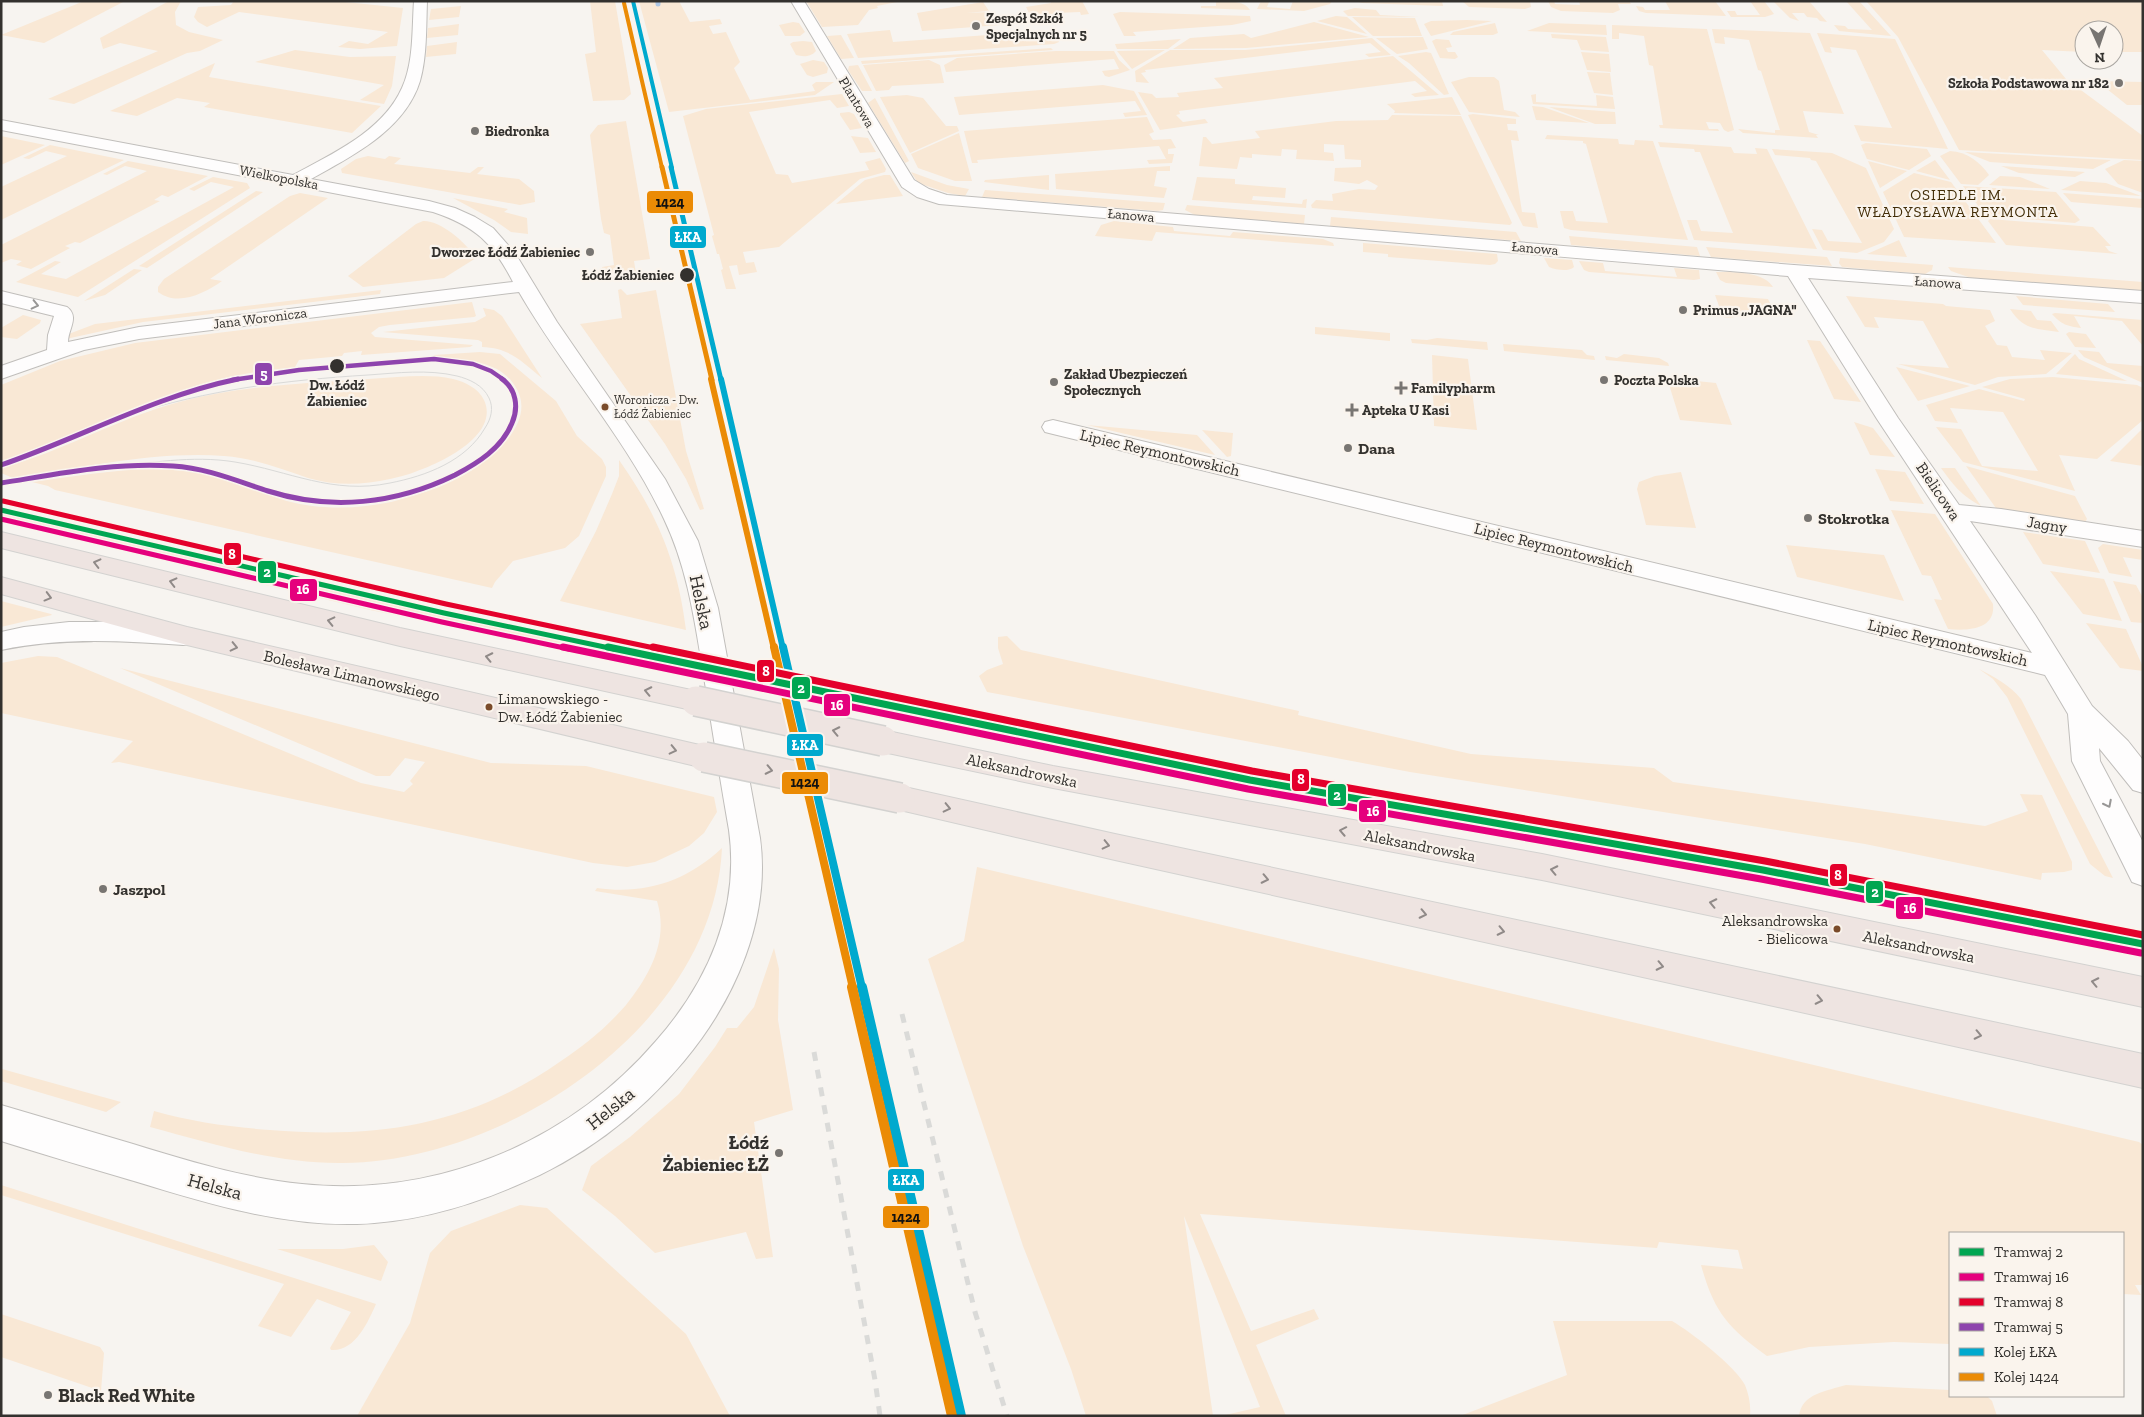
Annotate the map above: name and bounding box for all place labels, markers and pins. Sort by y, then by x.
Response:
place label: Zespół Szkół Specjalnych nr 5 [986,10,1087,43]
marker: Zespół Szkół Specjalnych nr 5 [970,20,982,32]
place label: Szkoła Podstawowa nr 182 [1948,75,2109,92]
marker: Szkoła Podstawowa nr 182 [2113,77,2125,89]
place label: Biedronka [485,123,549,140]
marker: Biedronka [469,125,481,137]
place label: Dworzec Łódź Żabieniec [431,244,580,261]
marker: Dworzec Łódź Żabieniec [584,246,596,258]
marker: Łódź Żabieniec [678,266,696,284]
place label: Łódź Żabieniec [582,267,674,284]
place label: Primus ,,JAGNA" [1693,302,1797,319]
marker: Primus ,,JAGNA" [1677,304,1689,316]
marker: Dw. Łódź Żabieniec [328,357,346,375]
place label: Zakład Ubezpieczeń Społecznych [1064,366,1188,399]
place label: Poczta Polska [1614,372,1699,389]
marker: Poczta Polska [1598,374,1610,386]
marker: Zakład Ubezpieczeń Społecznych [1048,376,1060,388]
place label: Dw. Łódź Żabieniec [307,377,367,410]
place label: Familypharm [1411,380,1496,397]
marker: Familypharm [1395,382,1407,394]
place label: Woronicza - Dw. Łódź Żabieniec [614,393,698,421]
marker: Woronicza - Dw. Łódź Żabieniec [600,402,610,412]
place label: Apteka U Kasi [1362,402,1449,419]
marker: Apteka U Kasi [1346,404,1358,416]
place label: Dana [1358,439,1395,458]
marker: Dana [1342,442,1354,454]
place label: Stokrotka [1818,509,1889,528]
marker: Stokrotka [1802,512,1814,524]
place label: Limanowskiego - Dw. Łódź Żabieniec [498,690,622,726]
marker: Limanowskiego - Dw. Łódź Żabieniec [484,702,494,712]
place label: Jaszpol [113,880,166,899]
marker: Jaszpol [97,883,109,895]
place label: Aleksandrowska - Bielicowa [1722,912,1828,948]
marker: Aleksandrowska - Bielicowa [1832,924,1842,934]
place label: Łódź Żabieniec ŁŻ [662,1131,769,1176]
marker: Łódź Żabieniec ŁŻ [773,1147,785,1159]
place label: Black Red White [58,1384,195,1407]
marker: Black Red White [42,1389,54,1401]

